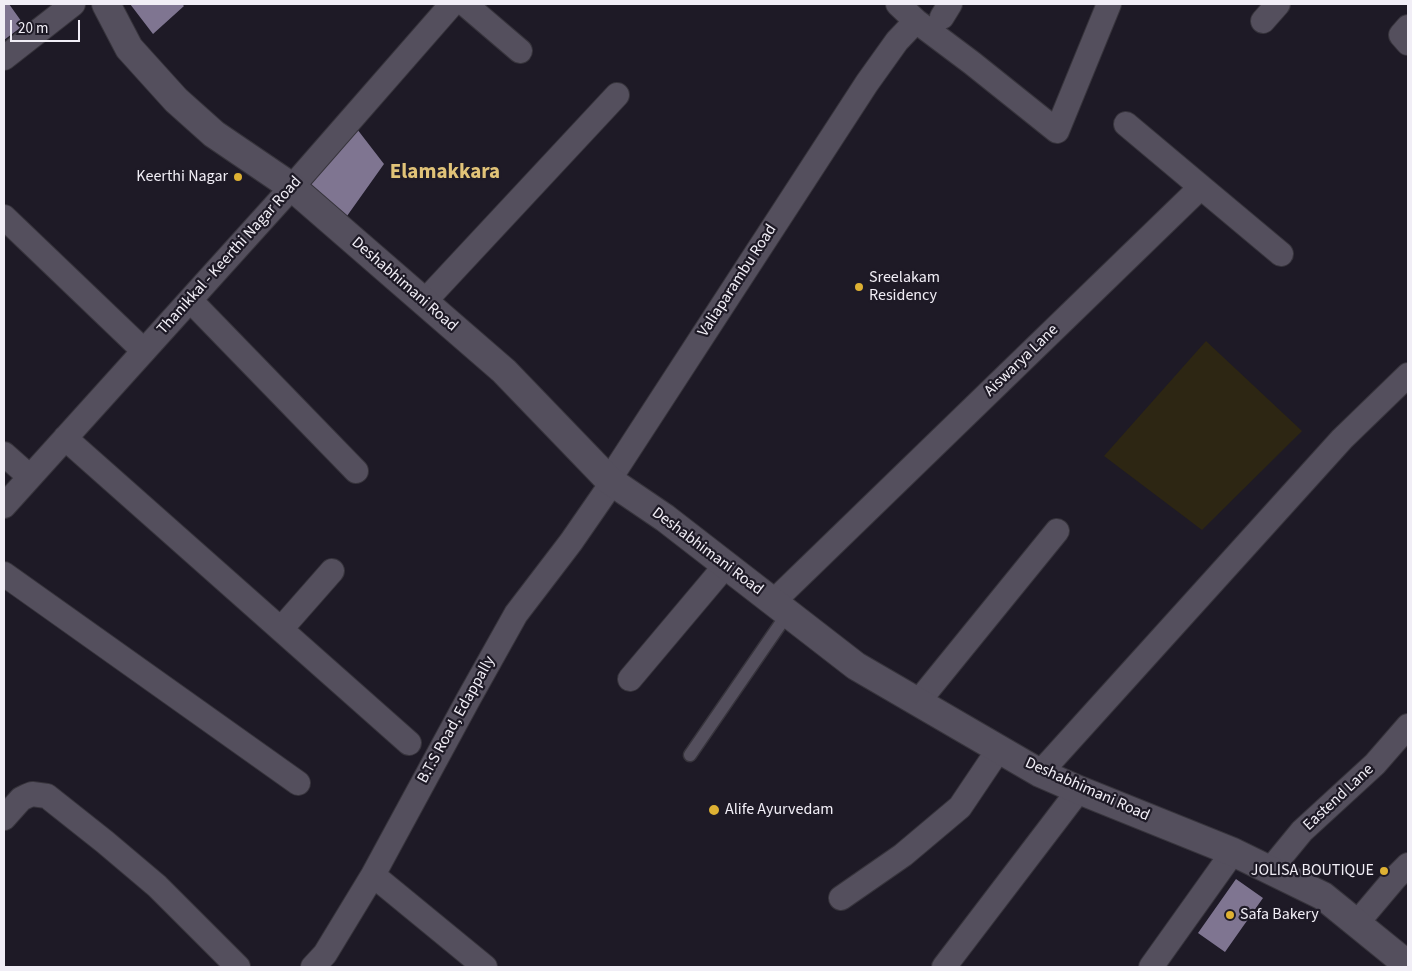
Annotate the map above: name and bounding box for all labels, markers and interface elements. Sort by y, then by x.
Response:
scale bar [12,10,82,42]
text: 20 m [18,18,48,39]
district label: Elamakkara [390,160,500,186]
place label: Keerthi Nagar [136,167,228,187]
marker: Keerthi Nagar [232,171,244,183]
street label: Thanikkal - Keerthi Nagar Road [154,173,306,339]
street label: Valiaparambu Road [694,221,782,341]
street label: Deshabhimani Road [347,234,461,336]
place label: Sreelakam Residency [869,268,940,306]
marker: Sreelakam Residency [853,281,865,293]
street label: Aiswarya Lane [981,321,1063,401]
street label: Deshabhimani Road [648,504,766,600]
street label: B.T.S Road, Edappally [414,653,500,787]
street label: Deshabhimani Road [1022,754,1152,826]
street label: Eastend Lane [1300,761,1378,835]
place label: Alife Ayurvedam [725,800,834,820]
marker: Alife Ayurvedam [707,803,721,817]
place label: JOLISA BOUTIQUE [1251,861,1374,881]
marker: JOLISA BOUTIQUE [1378,865,1390,877]
place label: Safa Bakery [1240,905,1319,925]
marker: Safa Bakery [1224,909,1236,921]

